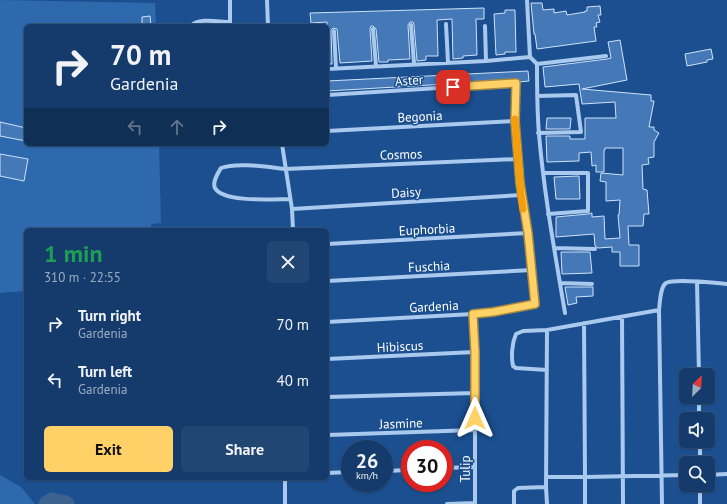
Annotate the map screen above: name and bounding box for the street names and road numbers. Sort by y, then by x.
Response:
street label: Aster [394,71,424,90]
street label: Begonia [397,107,443,126]
street label: Cosmos [380,145,423,164]
street label: Daisy [390,183,422,202]
street label: Euphorbia [398,220,456,239]
street label: Fuschia [408,257,450,276]
street label: Gardenia [409,297,459,316]
street label: Hibiscus [376,337,424,356]
street label: Jasmine [378,414,423,433]
street label: Tulip [457,455,474,483]

